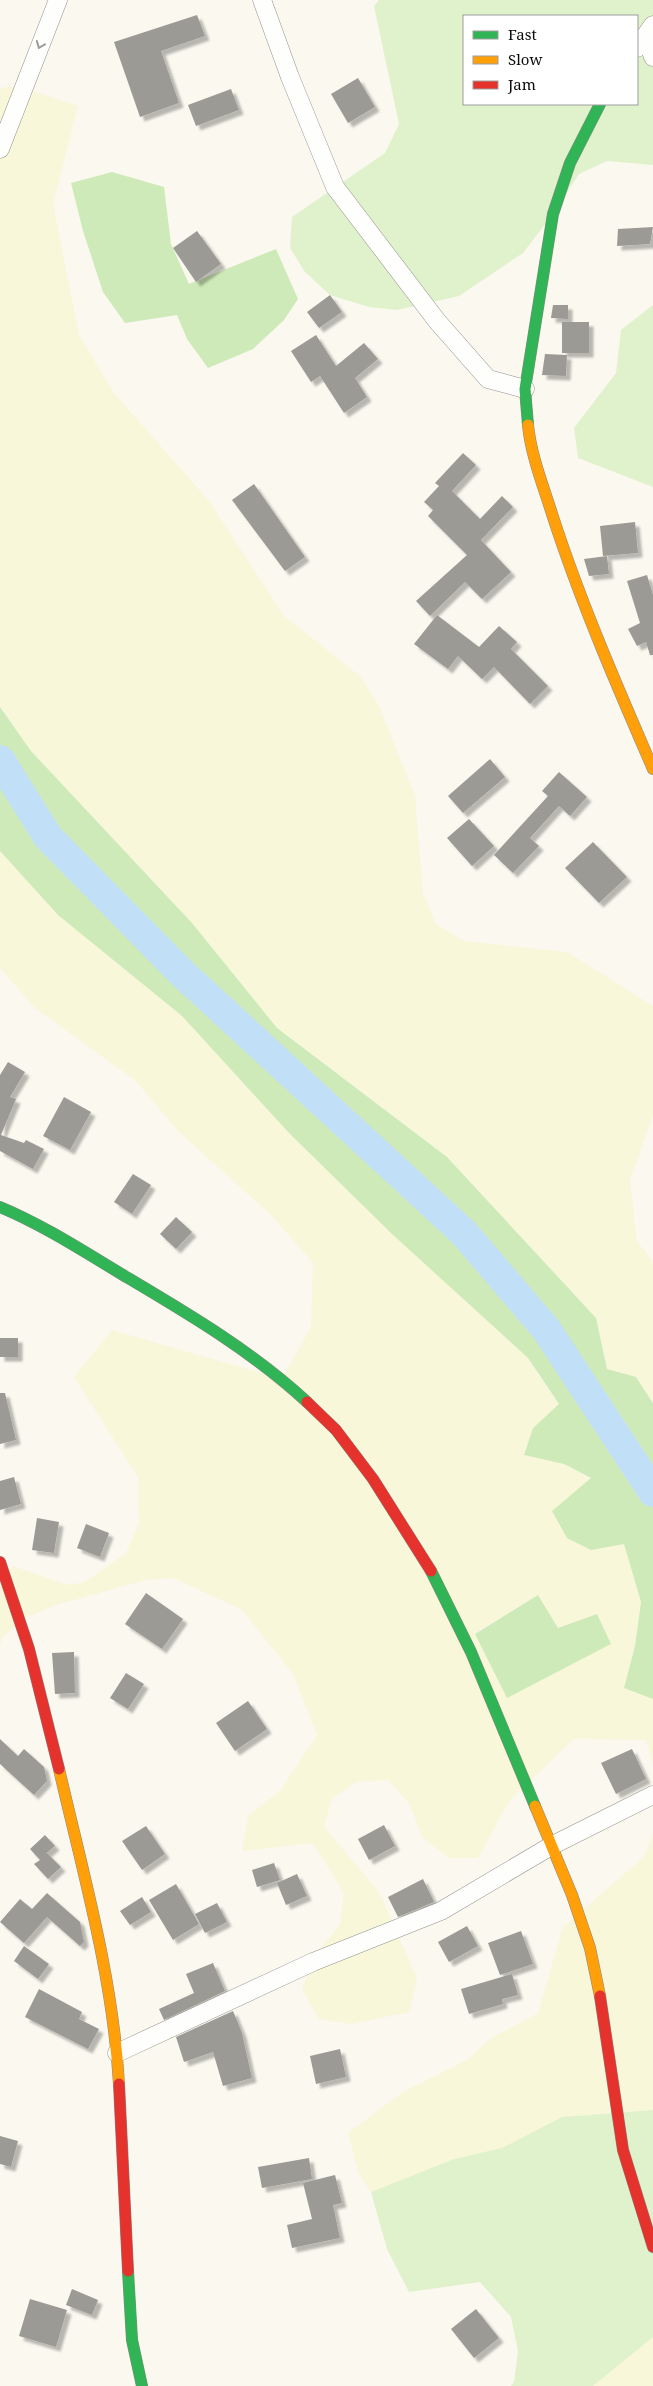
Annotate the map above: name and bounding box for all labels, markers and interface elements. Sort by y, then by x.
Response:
legend [463,15,638,105]
text: Fast [508,24,537,44]
one-way arrow [36,40,46,49]
text: Slow [508,49,542,69]
text: Jam [507,74,536,94]

